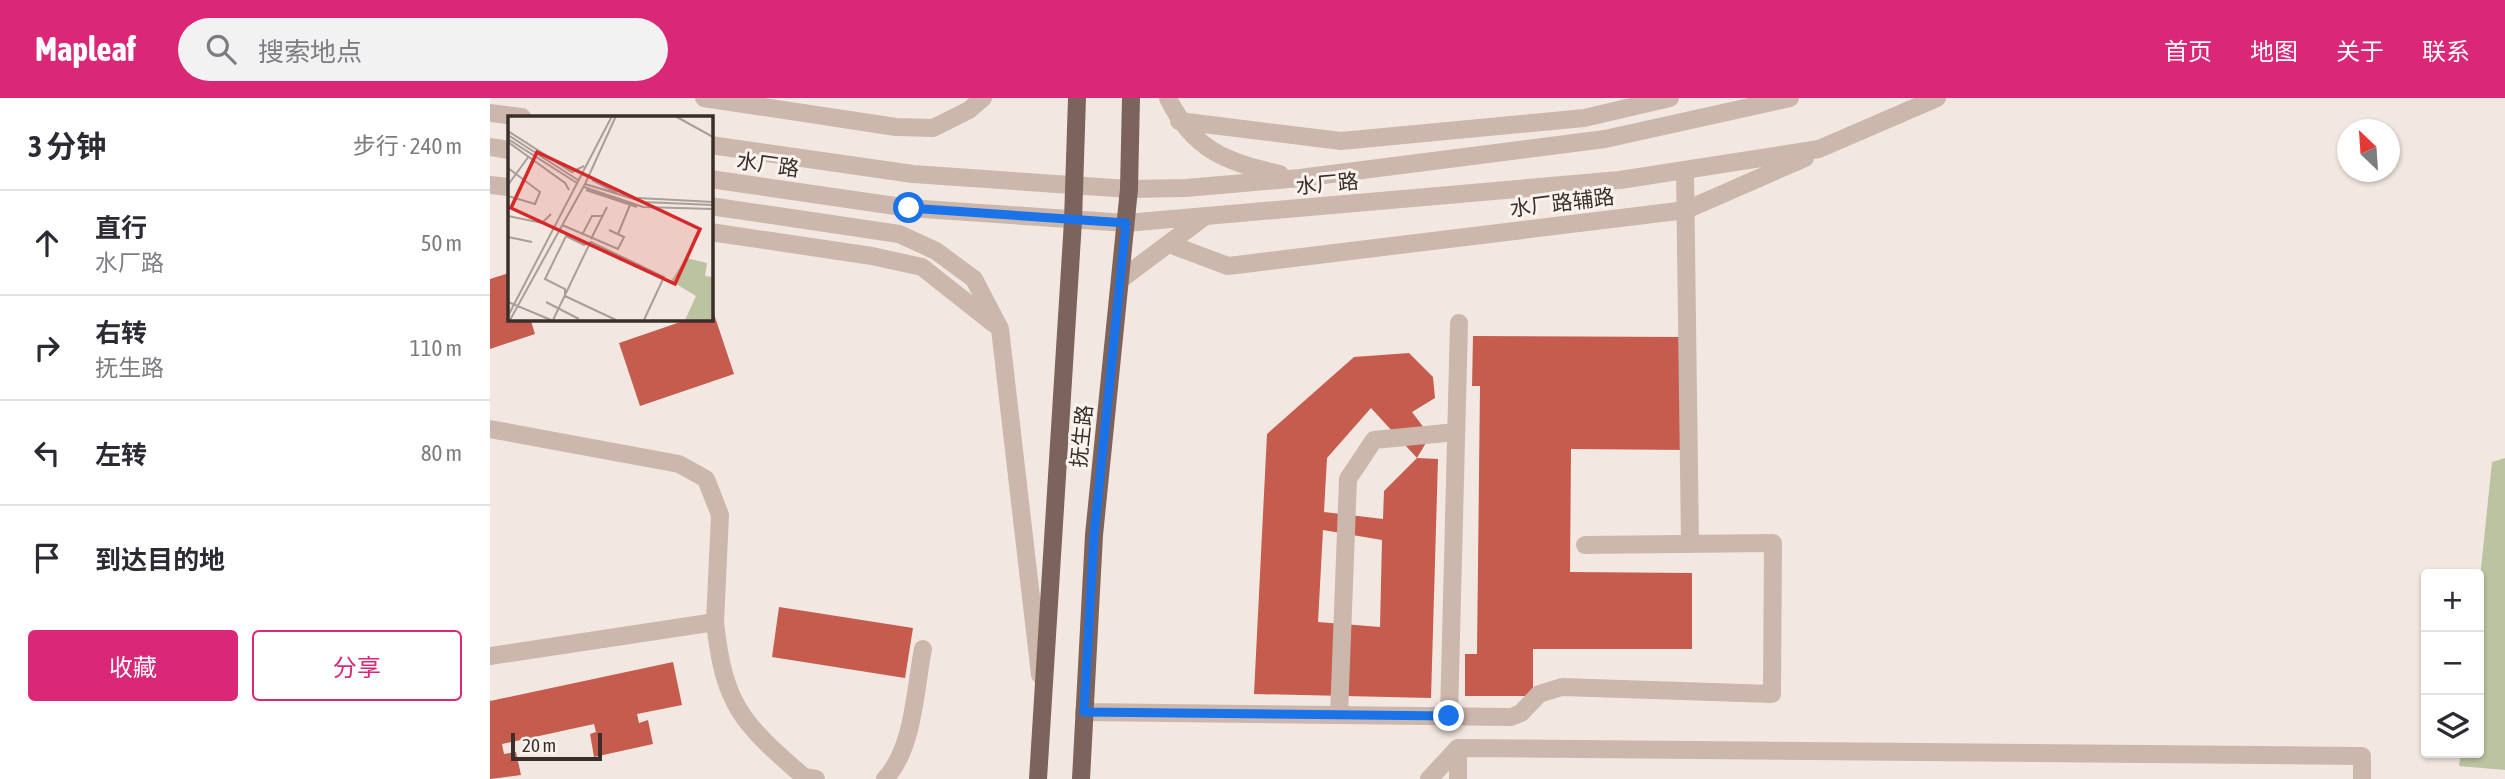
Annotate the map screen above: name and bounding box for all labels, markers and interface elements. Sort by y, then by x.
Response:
search box [178,18,668,81]
text: Mapleaf [35,30,136,68]
icon: search [202,30,240,68]
text: 搜索地点 [258,37,362,67]
text: 首页 [2164,38,2212,65]
text: 地图 [2250,38,2298,65]
text: 关于 [2336,38,2384,65]
text: 联系 [2422,38,2470,65]
inset map [508,116,712,320]
north arrow [2337,119,2400,182]
text: 3 分钟 [28,129,106,163]
text: 步行 · 240 m [353,133,462,159]
street label: 水厂路 [735,148,801,180]
street label: 水厂路 [1295,168,1359,198]
street label: 水厂路辅路 [1508,184,1616,220]
route start [893,192,924,223]
text: 直行 [95,213,147,243]
icon: ahead [28,224,66,262]
text: 50 m [421,230,462,256]
text: 水厂路 [95,250,164,276]
text: 右转 [95,318,147,348]
icon: right [28,329,66,367]
text: 110 m [410,335,462,361]
text: 抚生路 [95,355,164,381]
street label: 抚生路 [1066,403,1096,469]
icon: left [28,434,66,472]
text: 左转 [95,440,147,470]
text: 80 m [421,440,462,466]
icon: arrive [28,539,66,577]
text: 到达目的地 [95,545,225,575]
map controls [2421,569,2484,758]
button: + [2421,569,2484,632]
button: 收藏 [28,630,238,701]
button: 分享 [252,630,462,701]
button: − [2421,632,2484,695]
button: layers [2421,695,2484,758]
route end [1433,700,1464,731]
scale bar [511,730,602,762]
text: 20 m [522,734,556,756]

